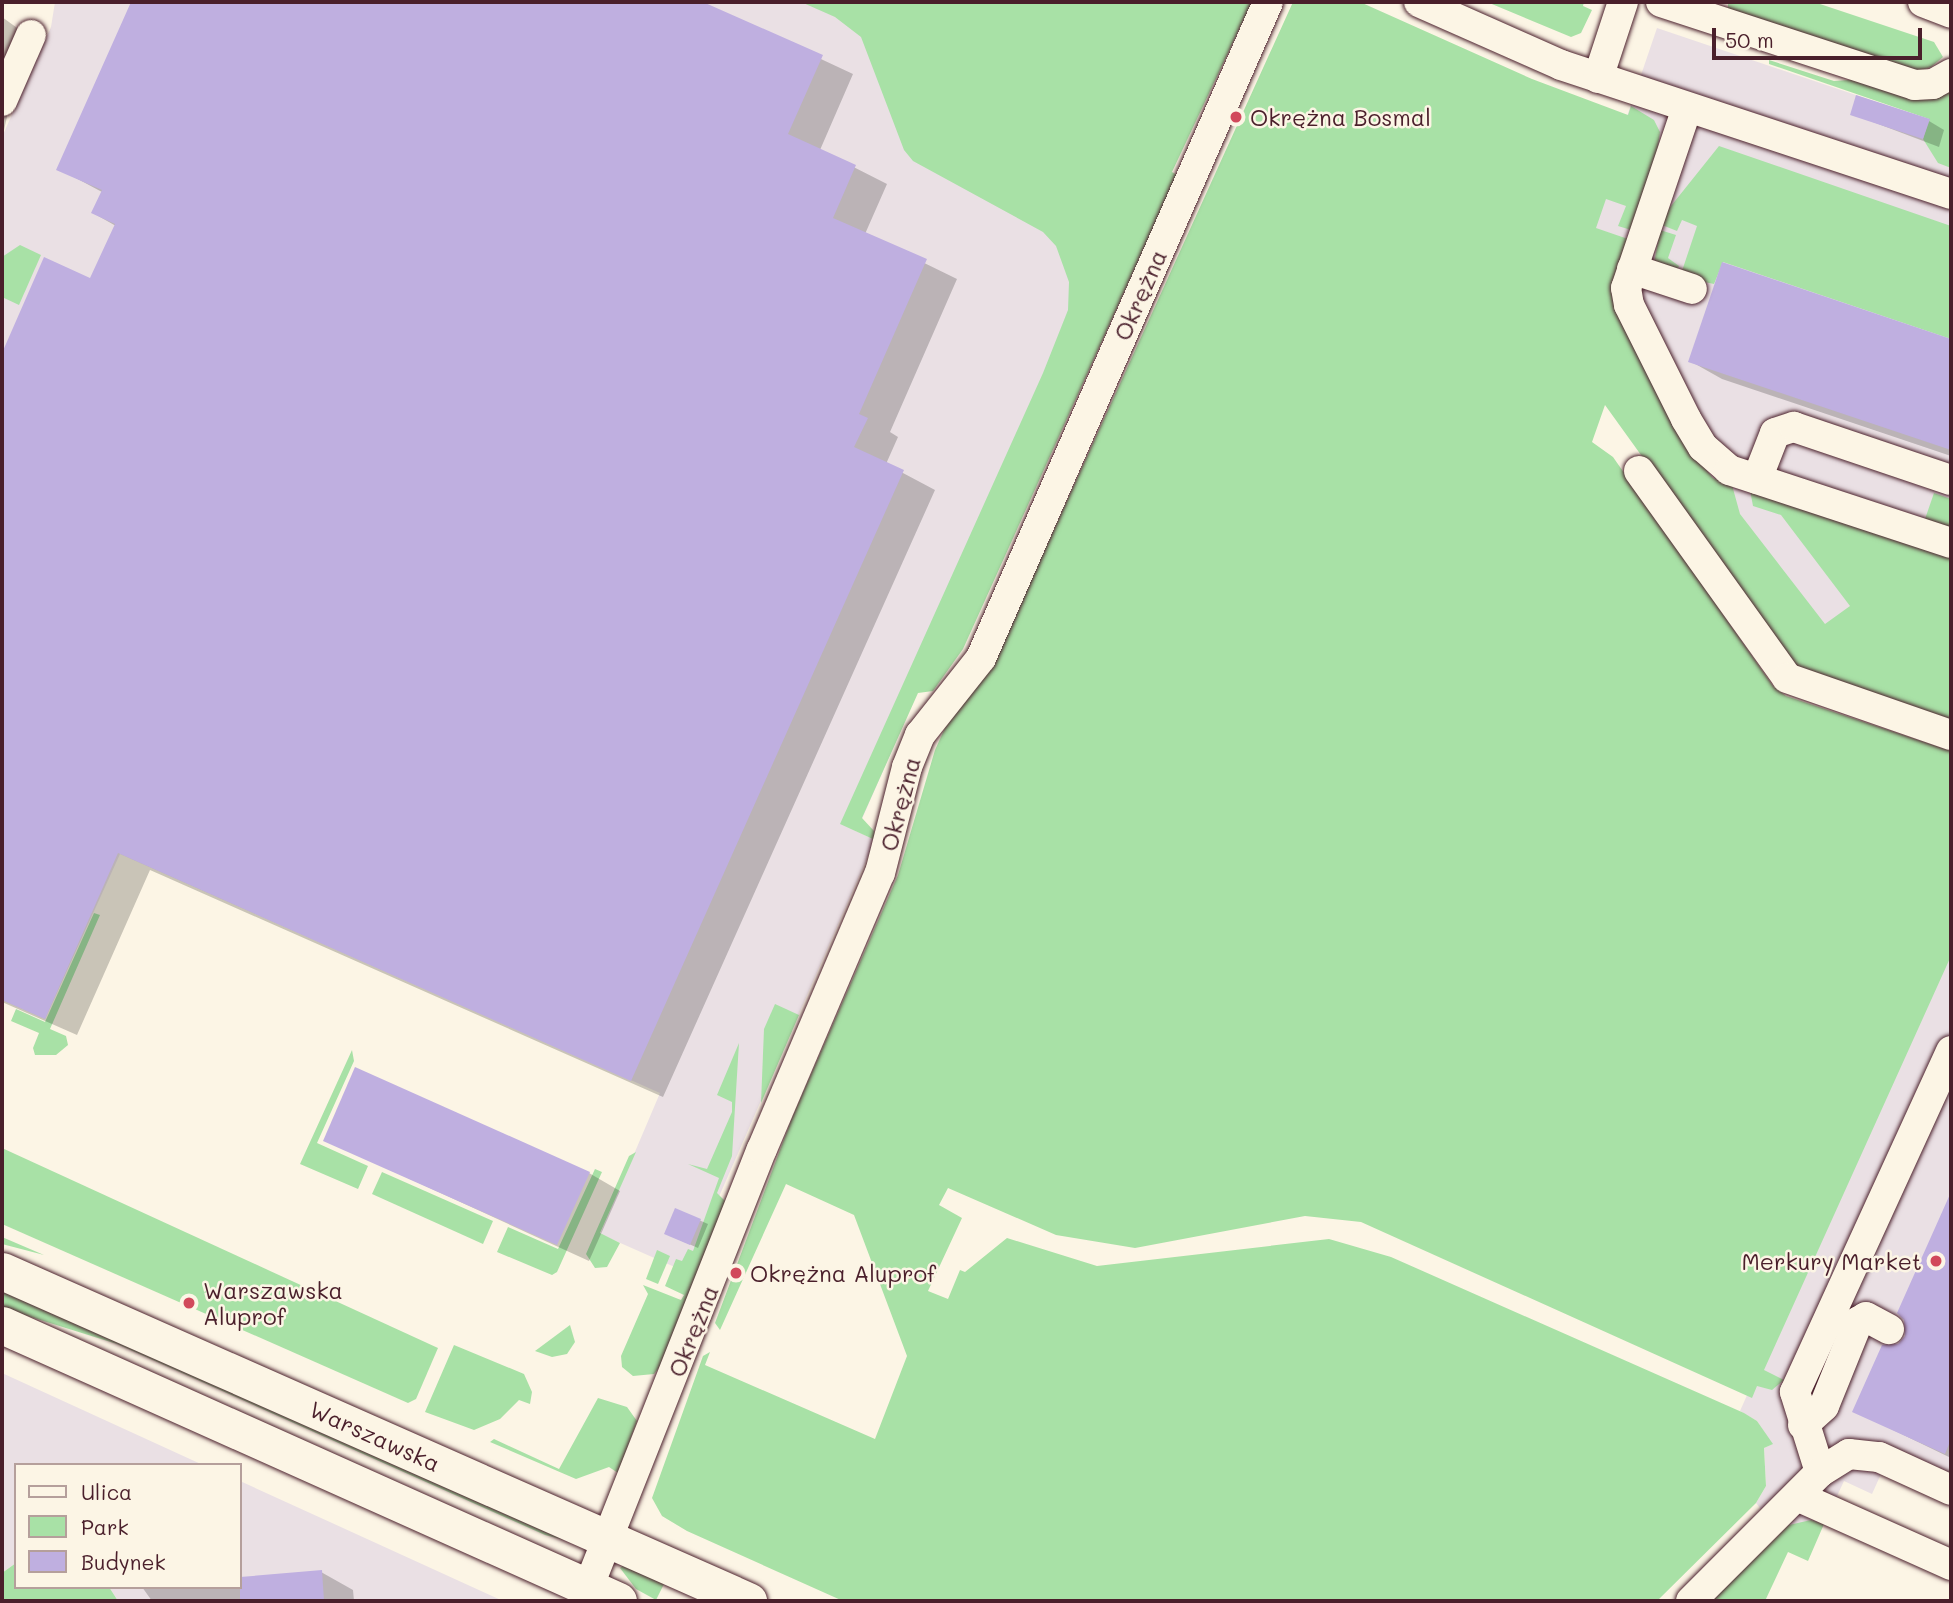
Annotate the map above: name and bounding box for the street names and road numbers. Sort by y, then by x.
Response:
street label: Okrężna [1108,246,1172,344]
street label: Okrężna [874,754,926,854]
street label: Okrężna [662,1281,724,1381]
street label: Warszawska [305,1395,445,1477]

